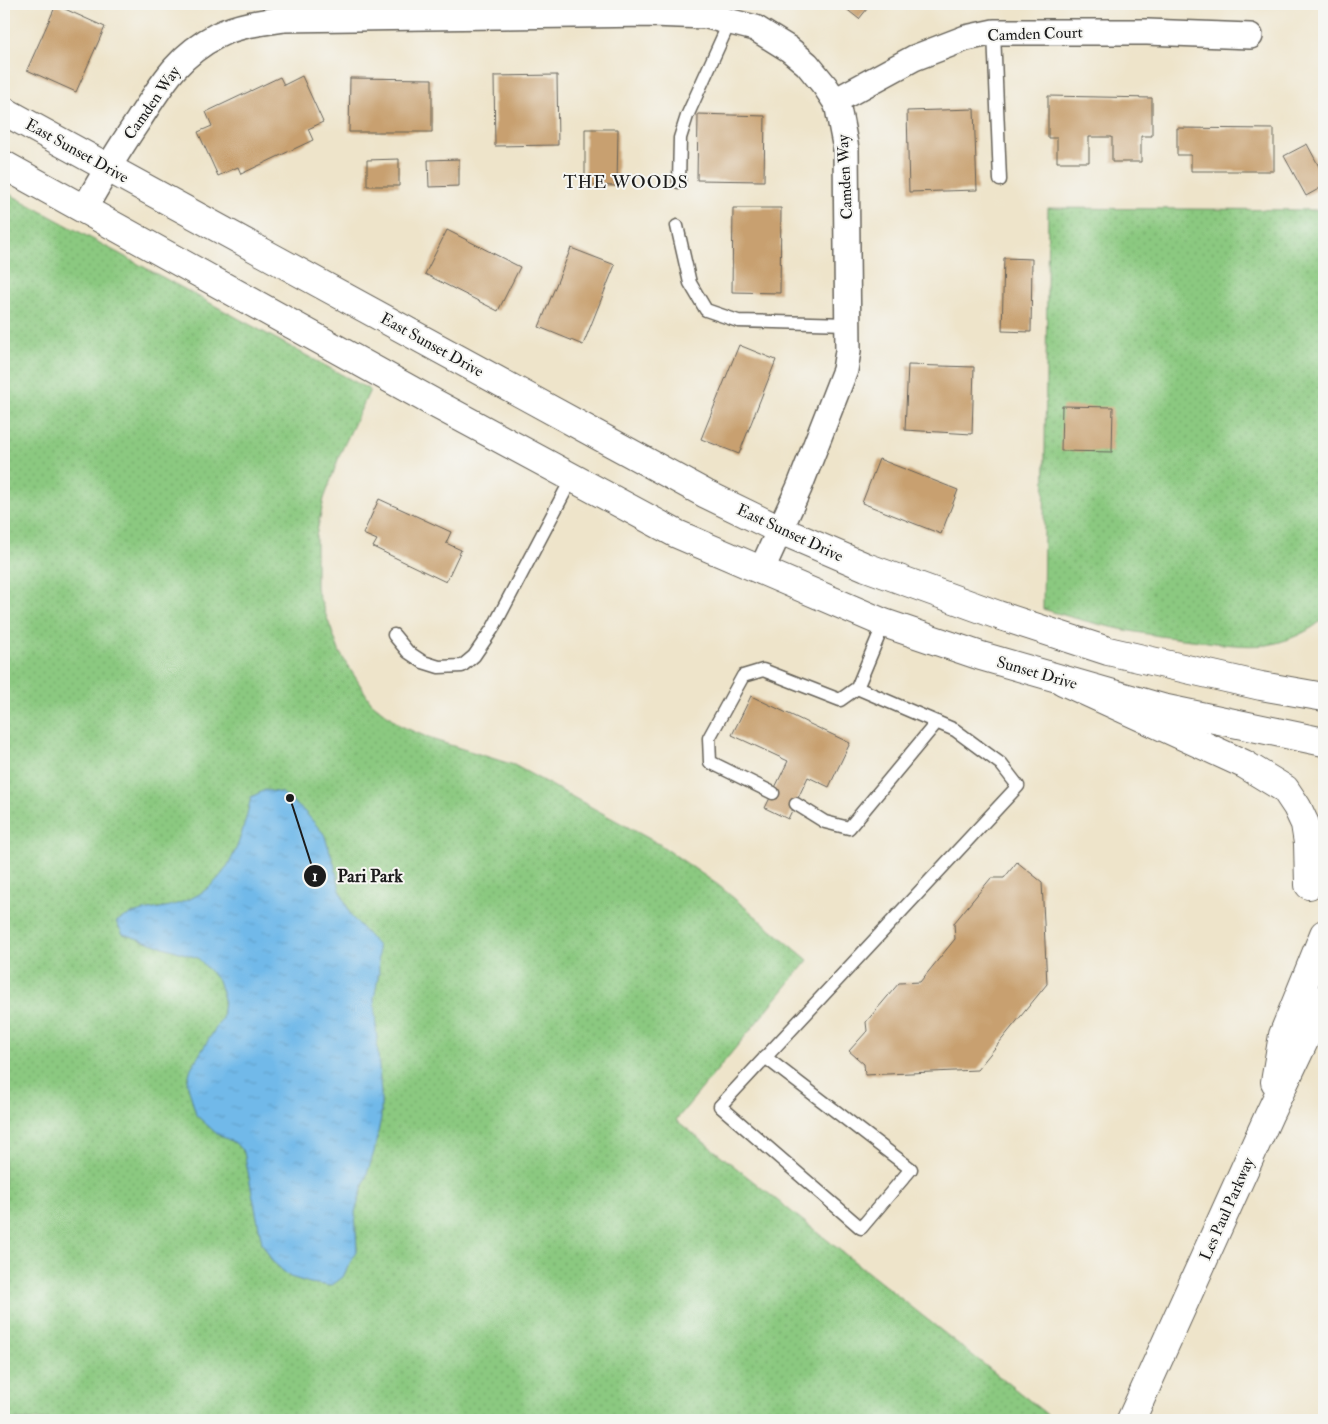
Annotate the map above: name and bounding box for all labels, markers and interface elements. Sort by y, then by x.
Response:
street label: Camden Court [987,22,1083,46]
street label: Camden Way [119,62,185,144]
street label: East Sunset Drive [22,114,132,188]
street label: Camden Way [833,133,857,220]
district label: THE WOODS [563,171,689,194]
street label: East Sunset Drive [377,308,487,382]
street label: East Sunset Drive [734,500,847,566]
street label: Sunset Drive [994,652,1080,694]
callout: Pari Park [302,859,413,892]
text: Pari Park [337,865,403,888]
text: 1 [312,867,318,886]
street label: Les Paul Parkway [1195,1153,1259,1264]

